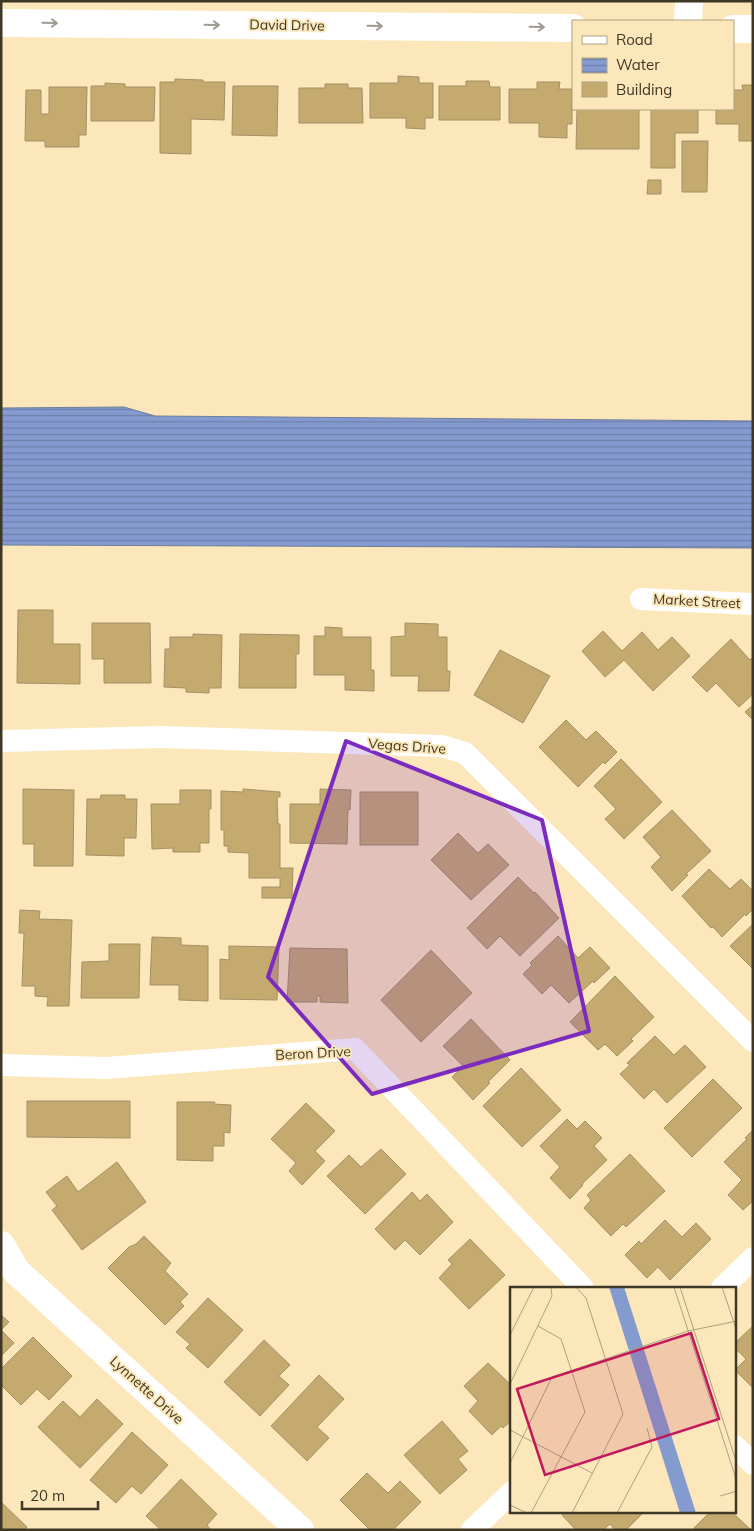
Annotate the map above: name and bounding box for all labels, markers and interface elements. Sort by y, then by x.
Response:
street label: David Drive [249,15,325,35]
one-way arrow [42,18,58,28]
one-way arrow [204,20,220,30]
legend [572,20,734,110]
one-way arrow [366,21,383,31]
one-way arrow [529,23,545,32]
text: Road [616,30,653,49]
text: Water [616,55,660,74]
text: Building [616,80,672,99]
street label: Market Street [653,590,741,612]
street label: Vegas Drive [368,734,446,758]
street label: Beron Drive [275,1042,351,1064]
inset map [510,1287,736,1514]
street label: Lynnette Drive [106,1352,188,1428]
scale bar [22,1478,99,1510]
text: 20 m [30,1486,65,1505]

